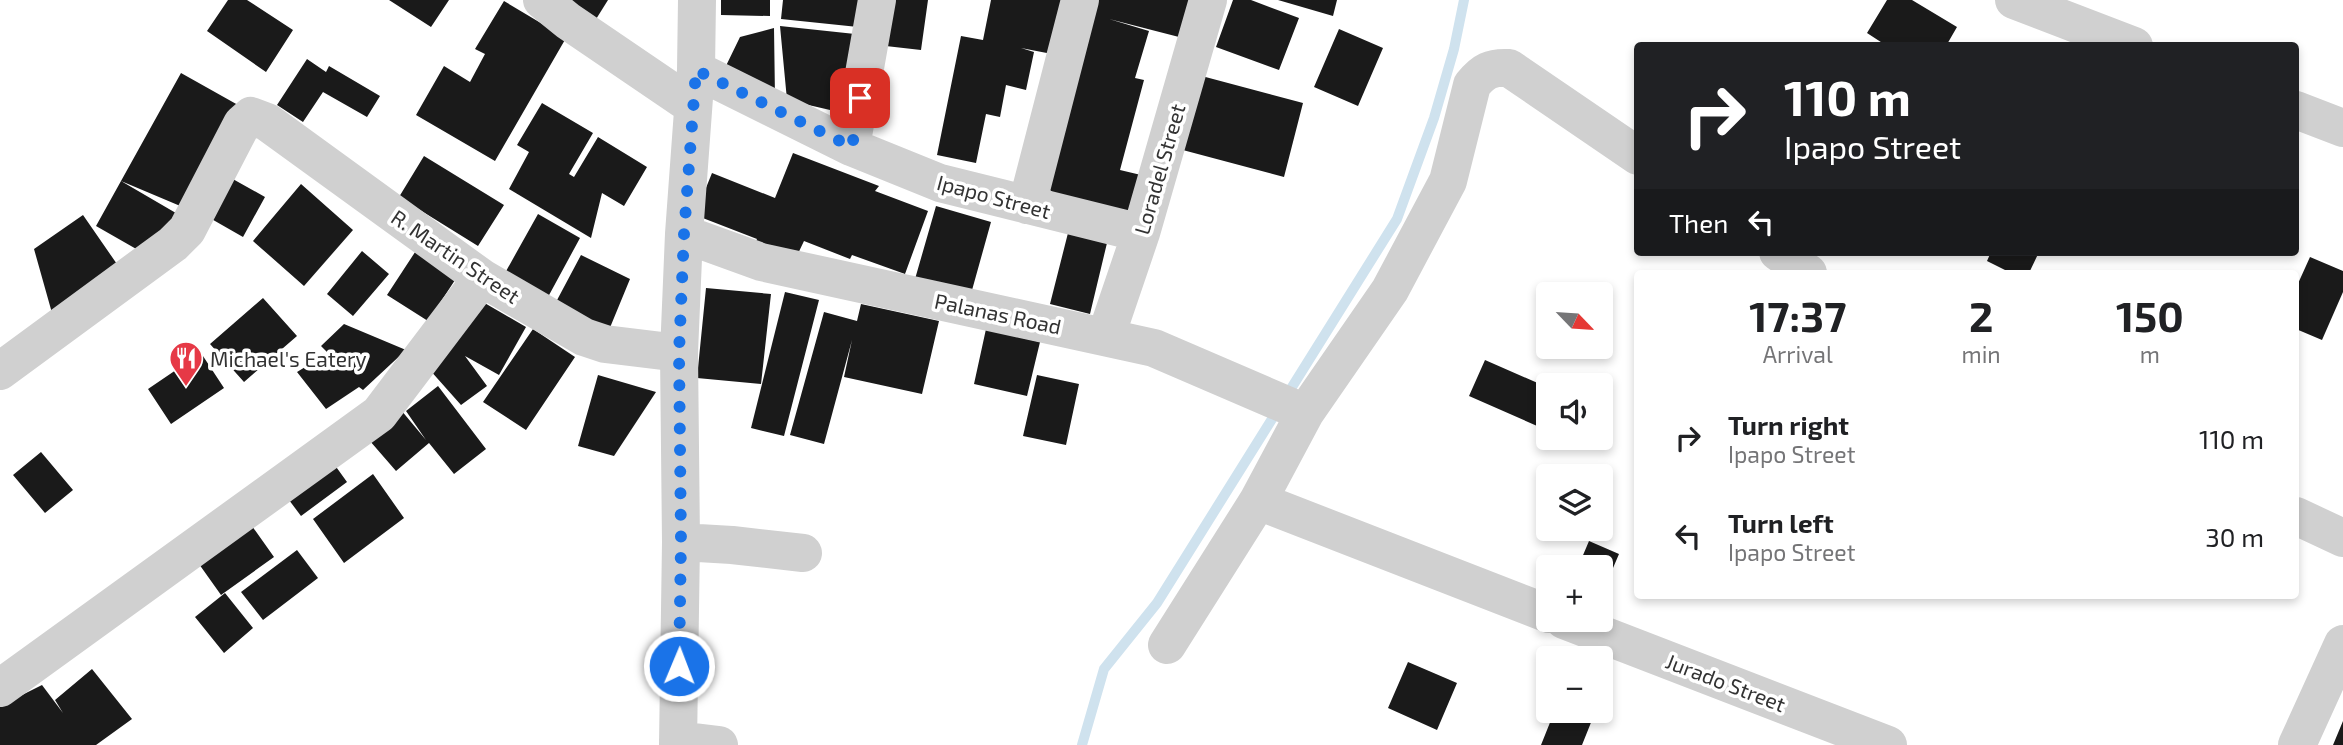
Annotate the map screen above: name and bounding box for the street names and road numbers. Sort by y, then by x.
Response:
street label: Loradel Street [1128,101,1190,237]
street label: Ipapo Street [935,169,1053,223]
street label: R. Martin Street [387,204,525,308]
street label: Palanas Road [932,287,1064,339]
street label: Jurado Street [1663,648,1789,716]

